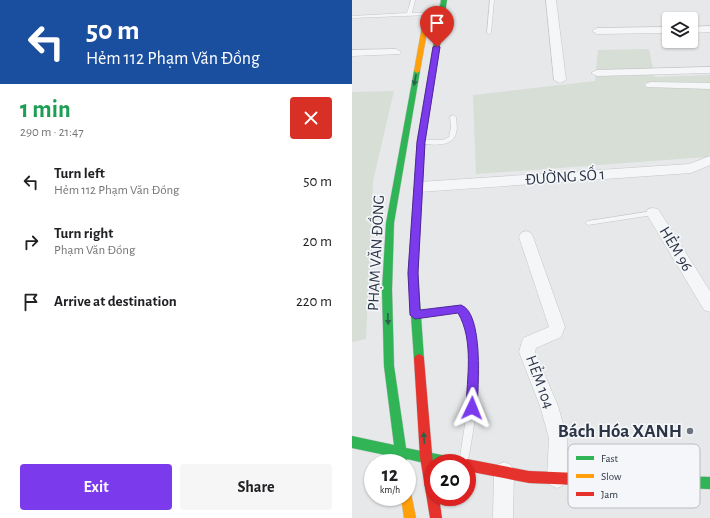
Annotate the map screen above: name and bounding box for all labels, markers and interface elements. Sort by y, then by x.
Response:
pin [420,6,454,47]
icon: arrive [426,12,448,34]
map controls [662,12,698,48]
button: layers [662,12,698,48]
icon: left [20,16,72,68]
text: 50 m [86,17,140,45]
text: Hẻm 112 Phạm Văn Đồng [86,50,260,68]
one-way arrow [412,73,418,86]
button: close [290,97,332,139]
text: 1 min [20,98,71,122]
text: 290 m · 21:47 [20,126,84,139]
street label: ĐƯỜNG SỐ 1 [524,162,606,188]
text: Turn left [54,166,105,181]
icon: left [20,171,42,193]
text: 50 m [303,174,332,189]
text: Hẻm 112 Phạm Văn Đồng [54,184,179,197]
street label: PHẠM VĂN ĐỒNG [361,194,387,312]
street label: HẺM 96 [657,223,697,274]
text: Turn right [54,226,113,241]
icon: right [20,231,42,253]
text: 20 m [303,234,332,249]
text: Phạm Văn Đồng [54,244,135,257]
icon: arrive [20,291,42,313]
text: Arrive at destination [54,294,177,309]
text: 220 m [296,294,332,309]
one-way arrow [385,313,391,326]
street label: HẺM 104 [523,352,559,411]
position arrow [451,387,493,429]
place label: Bách Hóa XANH [558,422,682,441]
marker: Bách Hóa XANH [685,426,695,436]
one-way arrow [421,432,428,444]
legend [568,444,700,508]
text: Fast [601,453,619,464]
speed limit sign: 20 [424,454,476,506]
button: Exit [20,464,172,510]
button: Share [180,464,332,510]
text: 12 [382,465,398,485]
text: Slow [601,471,622,482]
text: km/h [380,485,400,495]
text: Jam [601,489,618,500]

